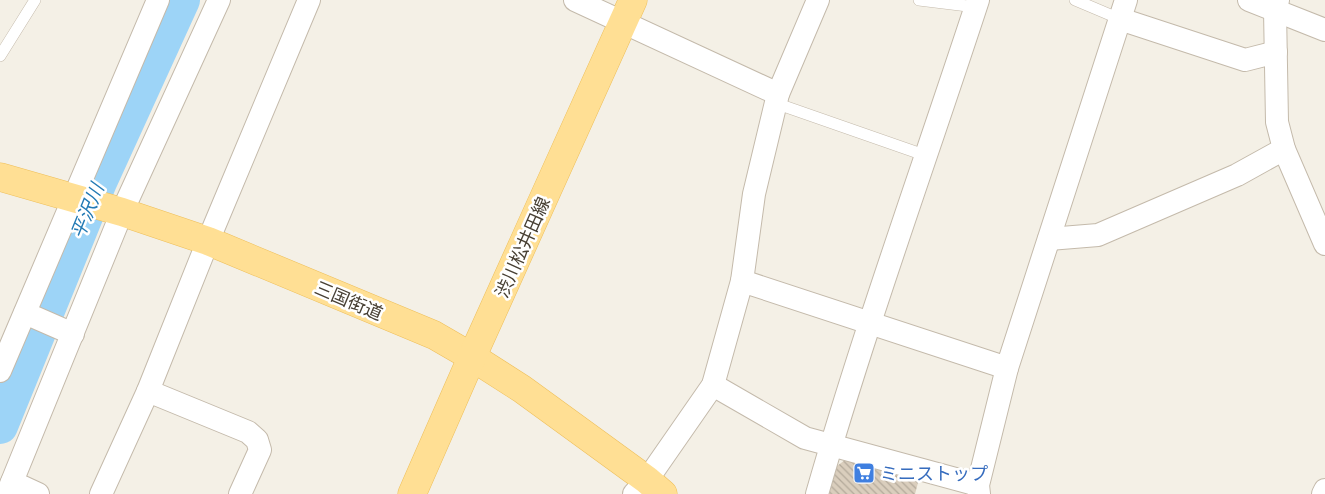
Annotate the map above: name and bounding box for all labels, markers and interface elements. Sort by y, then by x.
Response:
water label: 平沢川 [64,178,110,242]
street label: 渋川松井田線 [489,193,555,301]
street label: 三国街道 [311,275,387,325]
supermarket icon: ミニストップ [852,461,876,485]
place label: ミニストップ [880,461,988,485]

